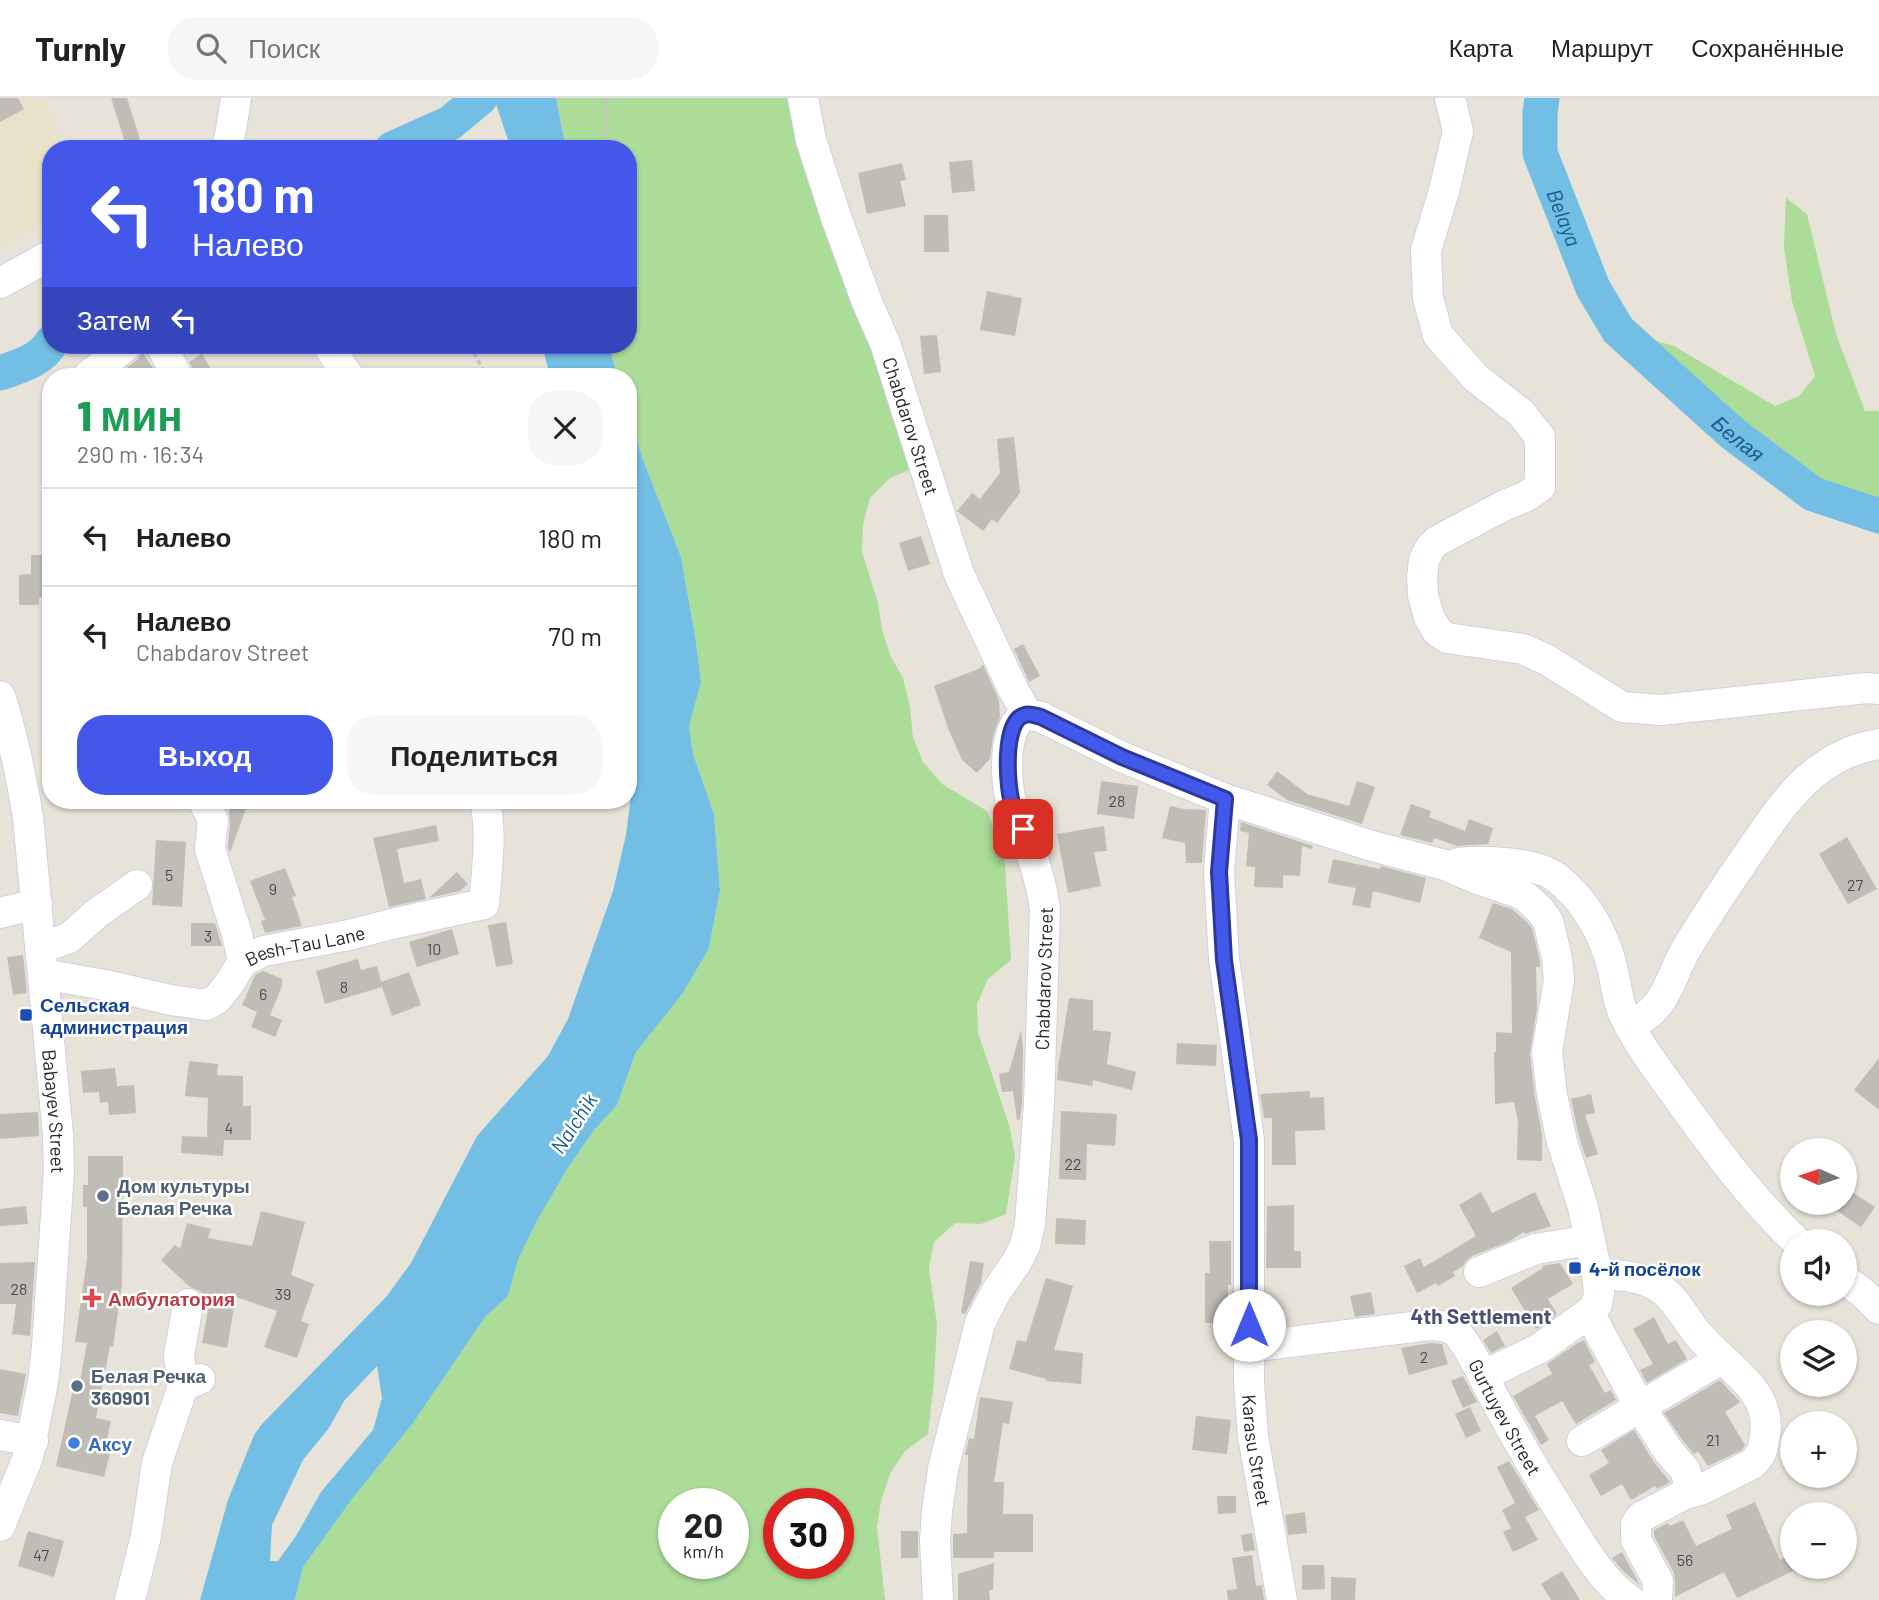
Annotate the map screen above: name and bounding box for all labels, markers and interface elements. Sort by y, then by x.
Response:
search box [168,17,658,80]
text: Turnly [35,28,126,68]
icon: search [192,29,230,67]
text: Поиск [248,32,320,63]
text: Карта [1449,33,1513,62]
text: Маршрут [1551,33,1653,62]
text: Сохранённые [1691,33,1844,62]
text: 180 m [192,164,315,223]
icon: left [77,168,168,259]
water label: Belaya [1543,185,1588,249]
text: Налево [192,224,304,262]
icon: left [165,301,203,339]
text: Затем [77,304,151,335]
street label: Chabdarov Street [879,354,944,498]
text: 1 мин [77,389,183,439]
button: close [528,391,602,465]
water label: Белая [1708,409,1770,466]
text: 290 m · 16:34 [77,440,204,468]
icon: left [77,518,115,556]
text: Налево [136,521,231,552]
text: 180 m [538,522,602,553]
text: Налево [136,605,231,636]
icon: left [77,616,115,654]
text: 70 m [548,620,602,651]
text: Chabdarov Street [136,638,309,666]
button: Выход [77,715,333,795]
button: Поделиться [347,715,602,795]
house number: 28 [1109,791,1125,810]
pin [993,799,1053,859]
icon: arrive [1004,810,1042,848]
house number: 5 [165,865,173,884]
house number: 27 [1847,875,1863,894]
house number: 9 [269,879,277,898]
street label: Chabdarov Street [1029,906,1057,1051]
street label: Besh-Tau Lane [241,920,367,970]
house number: 3 [204,926,212,945]
house number: 10 [427,939,441,958]
house number: 8 [340,977,348,996]
house number: 6 [259,984,267,1003]
place label: Сельская администрация [40,993,188,1038]
marker: Сельская администрация [18,1007,34,1023]
street label: Babayev Street [38,1048,71,1174]
water label: Nalchik [544,1088,602,1158]
house number: 4 [225,1118,233,1137]
north arrow [1780,1138,1857,1214]
map controls [1780,1138,1857,1579]
house number: 22 [1064,1154,1082,1173]
place label: Дом культуры Белая Речка [117,1174,250,1219]
marker: Дом культуры Белая Речка [95,1188,111,1204]
button: sound [1780,1229,1857,1306]
place label: 4-й посёлок [1589,1257,1701,1280]
marker: 4-й посёлок [1567,1260,1583,1276]
house number: 28 [11,1279,27,1298]
house number: 39 [275,1284,291,1303]
place label: Амбулатория [108,1287,235,1310]
marker: Амбулатория [82,1288,102,1308]
position arrow [1212,1288,1286,1362]
district label: 4th Settlement [1410,1303,1552,1328]
button: layers [1780,1320,1857,1397]
house number: 2 [1420,1347,1428,1366]
street label: Gurtuyev Street [1465,1355,1547,1479]
place label: Белая Речка 360901 [91,1364,207,1409]
marker: Белая Речка 360901 [69,1378,85,1394]
street label: Karasu Street [1238,1393,1277,1508]
button: + [1780,1411,1857,1488]
house number: 21 [1706,1430,1720,1449]
place label: Аксу [88,1432,133,1455]
marker: Аксу [66,1435,82,1451]
speed limit sign: 30 [763,1488,854,1579]
button: − [1780,1502,1857,1579]
text: 20 [684,1503,723,1545]
text: km/h [683,1540,724,1562]
house number: 47 [33,1545,49,1564]
house number: 56 [1677,1550,1693,1569]

